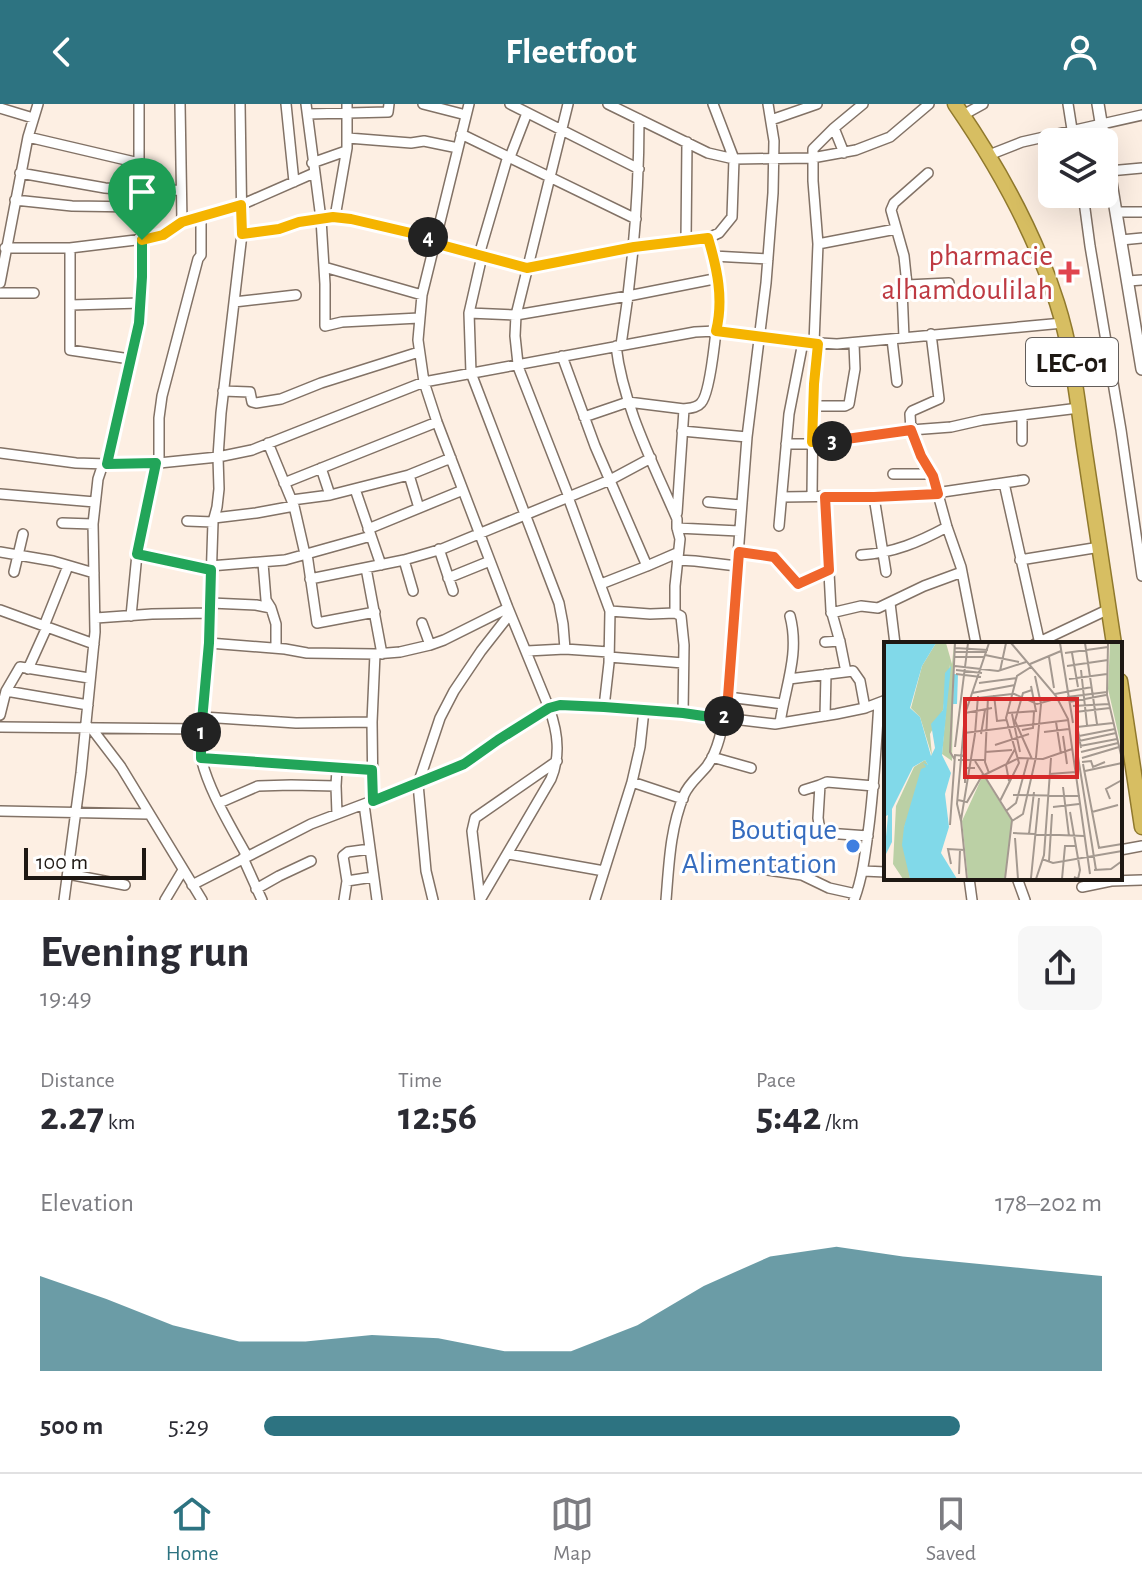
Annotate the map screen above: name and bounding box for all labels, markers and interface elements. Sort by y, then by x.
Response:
icon: back [40,30,84,74]
icon: person [1058,30,1102,74]
text: Fleetfoot [505,34,637,70]
map controls [1038,128,1118,208]
button: layers [1038,128,1118,208]
pin [108,158,176,240]
icon: arrive [120,170,164,214]
pin: 4 [408,217,448,257]
text: 4 [422,226,434,248]
place label: pharmacie alhamdoulilah [881,241,1053,305]
marker: pharmacie alhamdoulilah [1060,263,1078,281]
road number: LEC-01 [1026,338,1118,386]
pin: 3 [812,421,852,461]
text: 3 [827,430,837,452]
inset map [884,642,1122,880]
pin: 2 [704,696,744,736]
text: 2 [719,705,729,727]
pin: 1 [181,712,221,752]
text: 1 [197,721,205,743]
place label: Boutique Alimentation [682,815,837,879]
marker: Boutique Alimentation [844,837,862,855]
scale bar [24,844,146,880]
text: 100 m [36,851,88,873]
button: share [1018,926,1102,1010]
text: Evening run [40,931,249,975]
text: 19:49 [40,985,92,1011]
text: Distance [40,1069,115,1091]
text: Time [398,1069,442,1091]
text: Pace [756,1069,796,1091]
text: 2.27 [40,1097,104,1137]
text: 12:56 [398,1097,477,1137]
text: 5:42 [756,1097,821,1137]
text: km [104,1111,135,1133]
text: /km [821,1111,859,1133]
text: Elevation [40,1190,134,1216]
text: 178–202 m [995,1190,1102,1216]
text: 500 m [40,1413,103,1439]
text: 5:29 [168,1413,209,1439]
tab: Home [166,1492,219,1566]
tab: Map [550,1492,594,1566]
tab: Saved [926,1492,976,1566]

